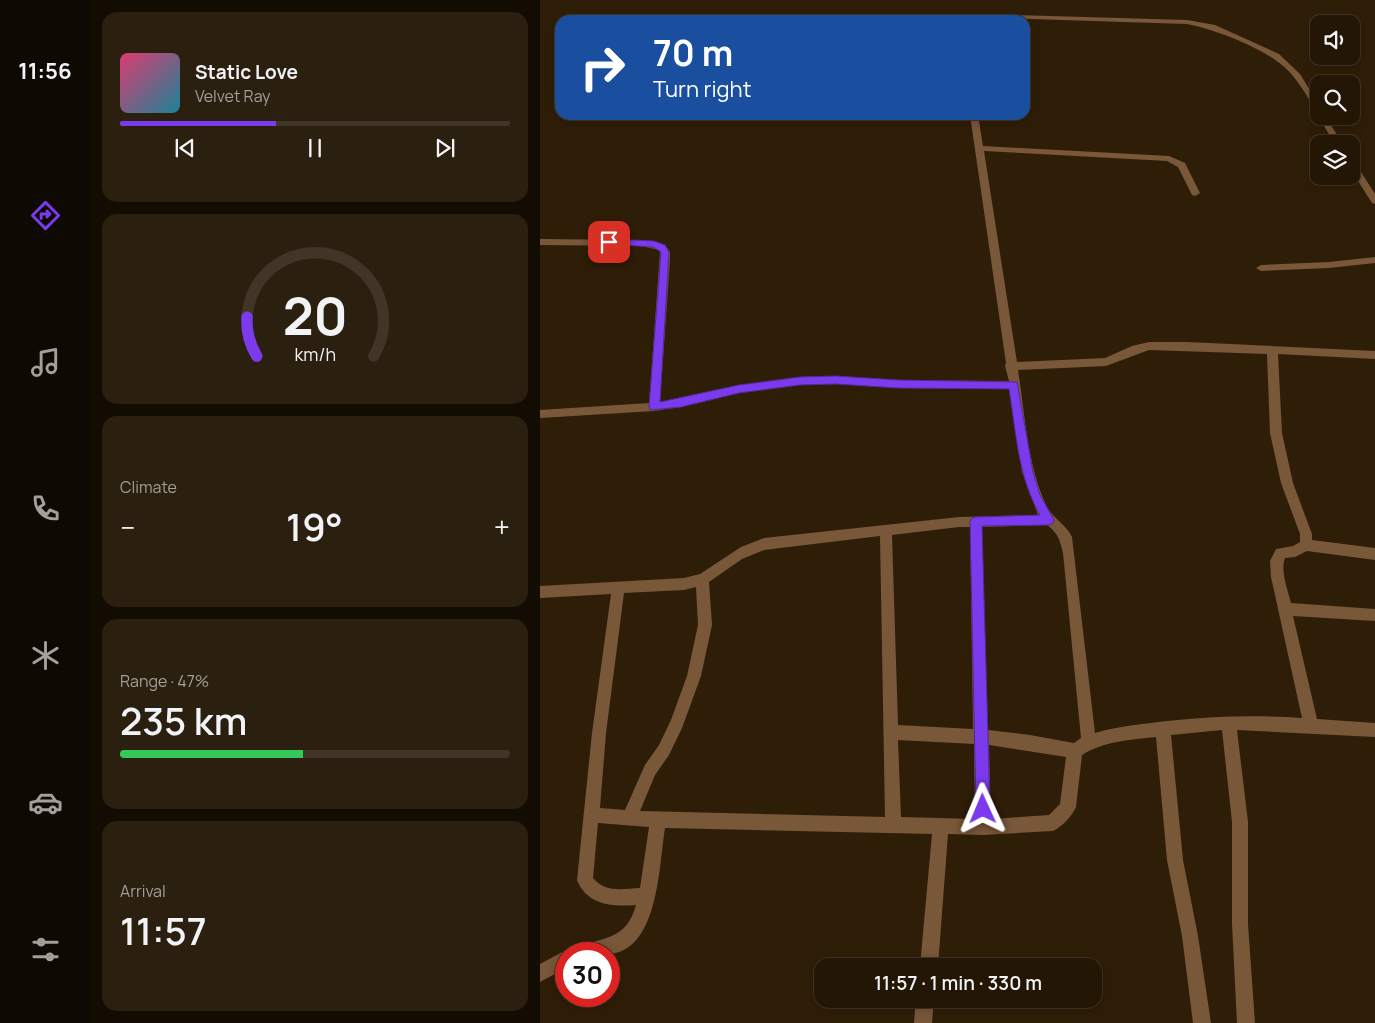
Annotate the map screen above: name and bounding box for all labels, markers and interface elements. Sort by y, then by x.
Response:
map controls [1310,15,1360,185]
button: sound [1310,15,1360,65]
text: 70 m [653,29,733,77]
icon: right [570,35,635,100]
text: 11:56 [18,56,72,86]
text: Static Love [195,59,298,85]
text: Turn right [653,74,751,104]
button: search [1310,75,1360,125]
text: Velvet Ray [195,85,271,107]
icon: previous [171,134,199,162]
icon: pause [301,134,329,162]
icon: next [431,134,459,162]
button: layers [1310,135,1360,185]
icon: directions [28,198,63,233]
pin [588,221,630,263]
icon: arrive [595,228,623,256]
text: 20 [282,280,348,351]
text: km/h [294,342,336,366]
icon: music [28,345,63,380]
text: Climate [120,476,177,498]
icon: phone [28,491,63,526]
text: 19° [286,500,343,552]
text: − [120,508,135,546]
text: + [494,508,510,546]
icon: climate [28,638,63,673]
text: Range · 47% [120,670,209,692]
text: 235 km [120,694,247,746]
position arrow [956,782,1008,834]
icon: car [28,785,63,820]
text: Arrival [120,880,166,902]
text: 11:57 [120,904,207,956]
icon: filters [28,932,63,967]
speed limit sign: 30 [555,942,620,1007]
text: 11:57 · 1 min · 330 m [874,970,1042,996]

